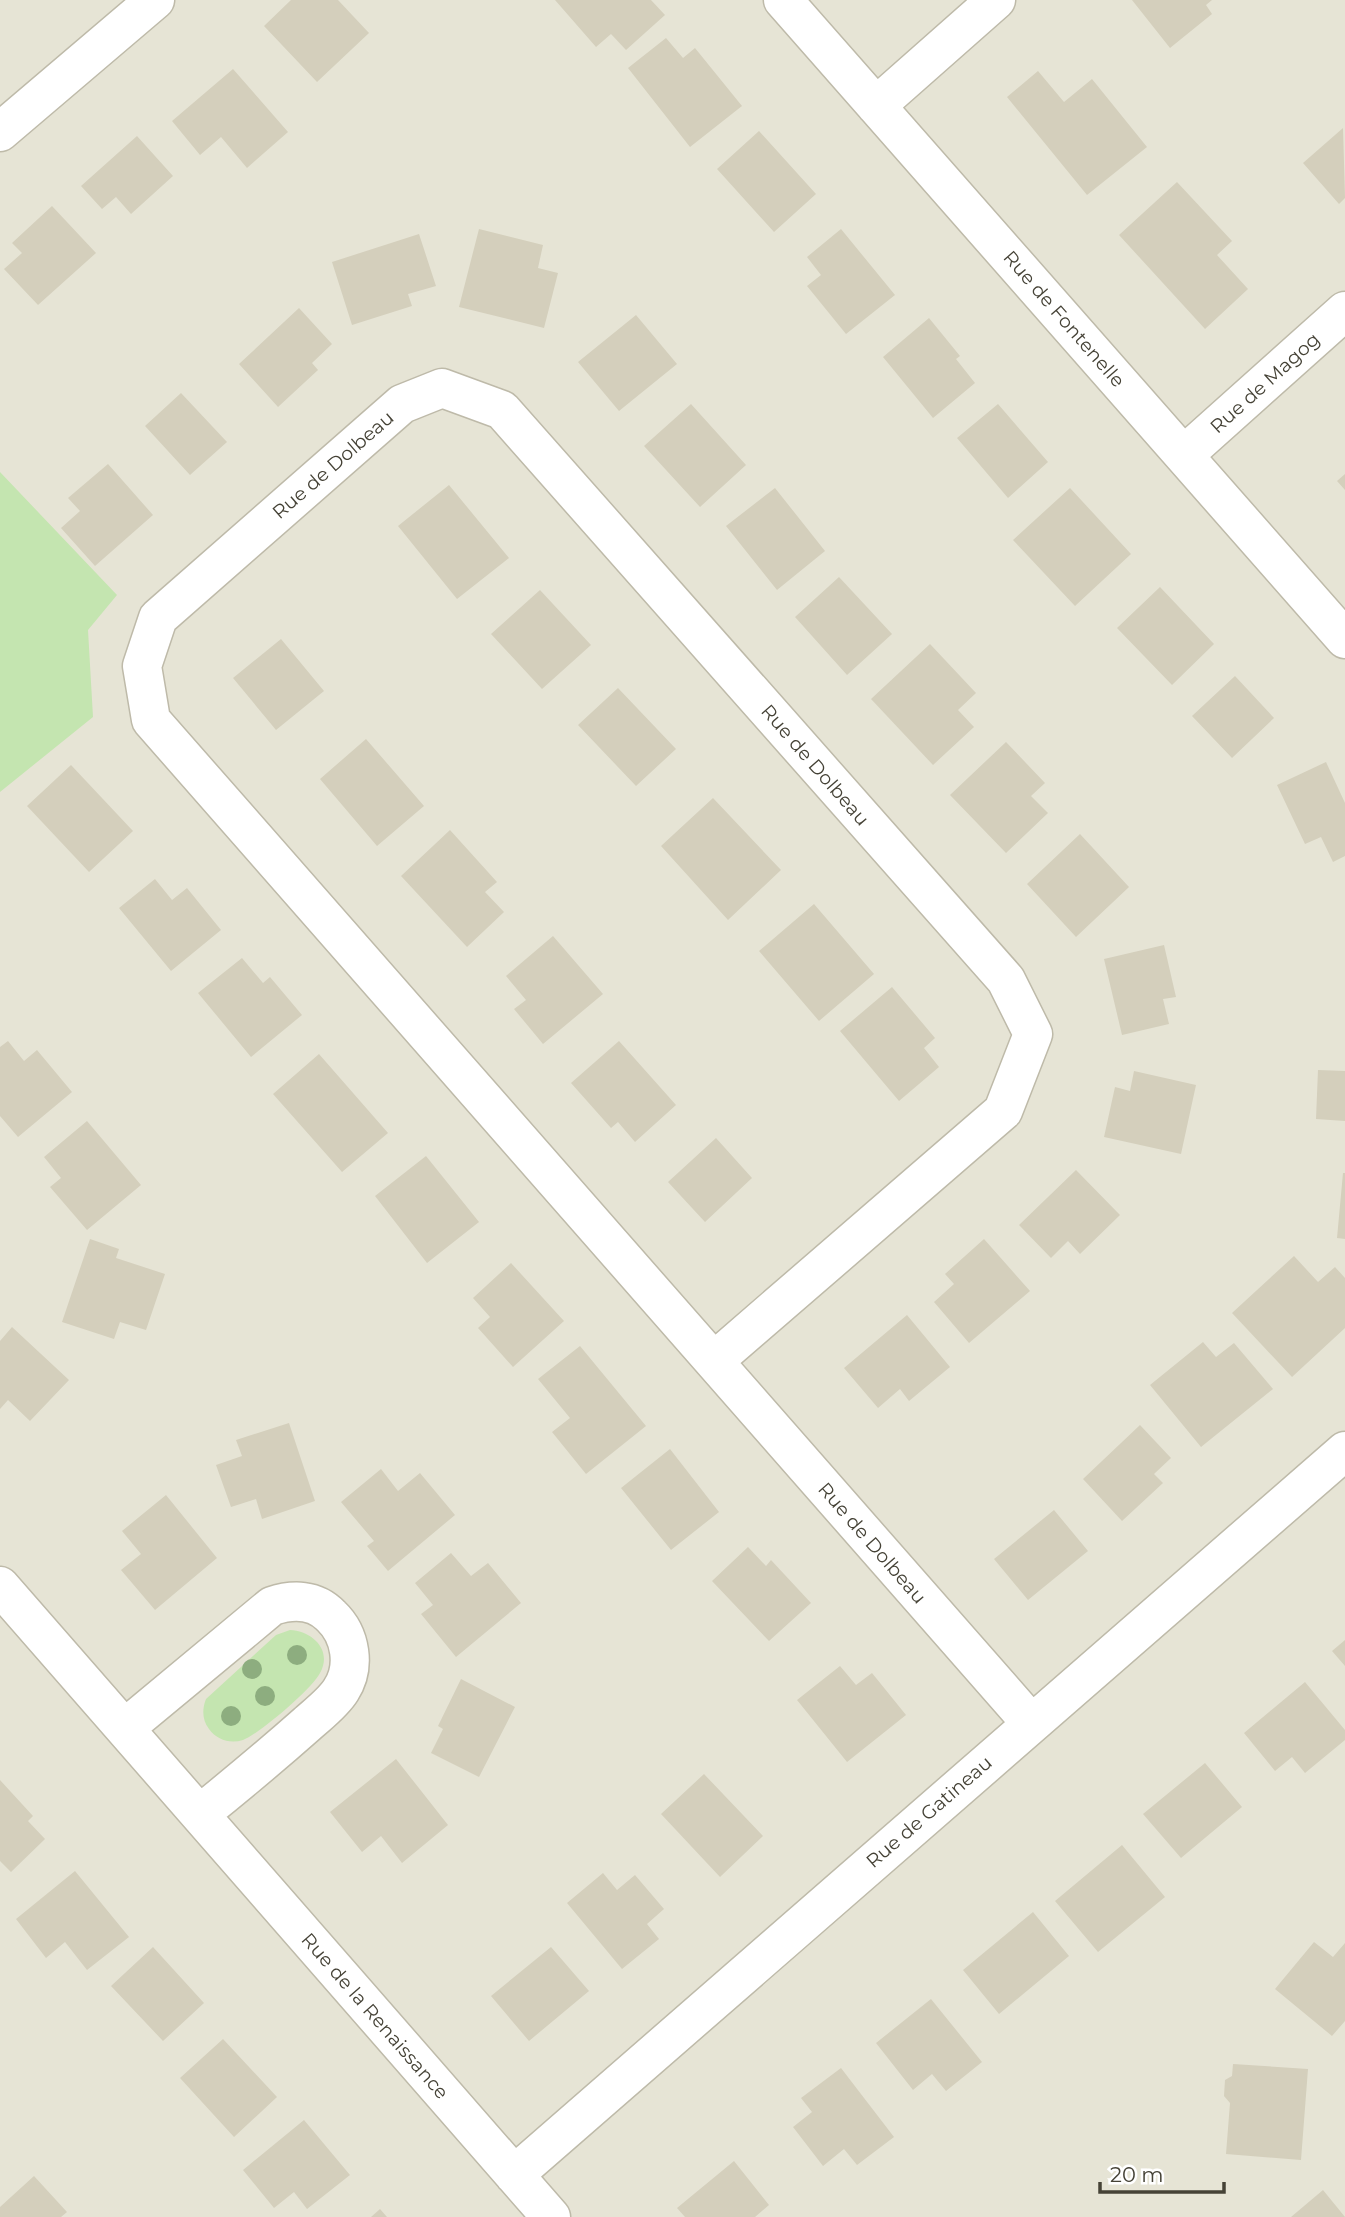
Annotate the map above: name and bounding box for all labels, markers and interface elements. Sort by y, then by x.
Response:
street label: Rue de Fontenelle [998,246,1130,392]
street label: Rue de Magog [1205,328,1325,438]
street label: Rue de Dolbeau [268,406,398,524]
street label: Rue de Dolbeau [756,700,874,830]
street label: Rue de Dolbeau [813,1478,931,1608]
street label: Rue de Gatineau [861,1751,997,1873]
street label: Rue de la Renaissance [297,1928,453,2104]
scale bar [1100,2150,1224,2194]
text: 20 m [1110,2162,1164,2187]

